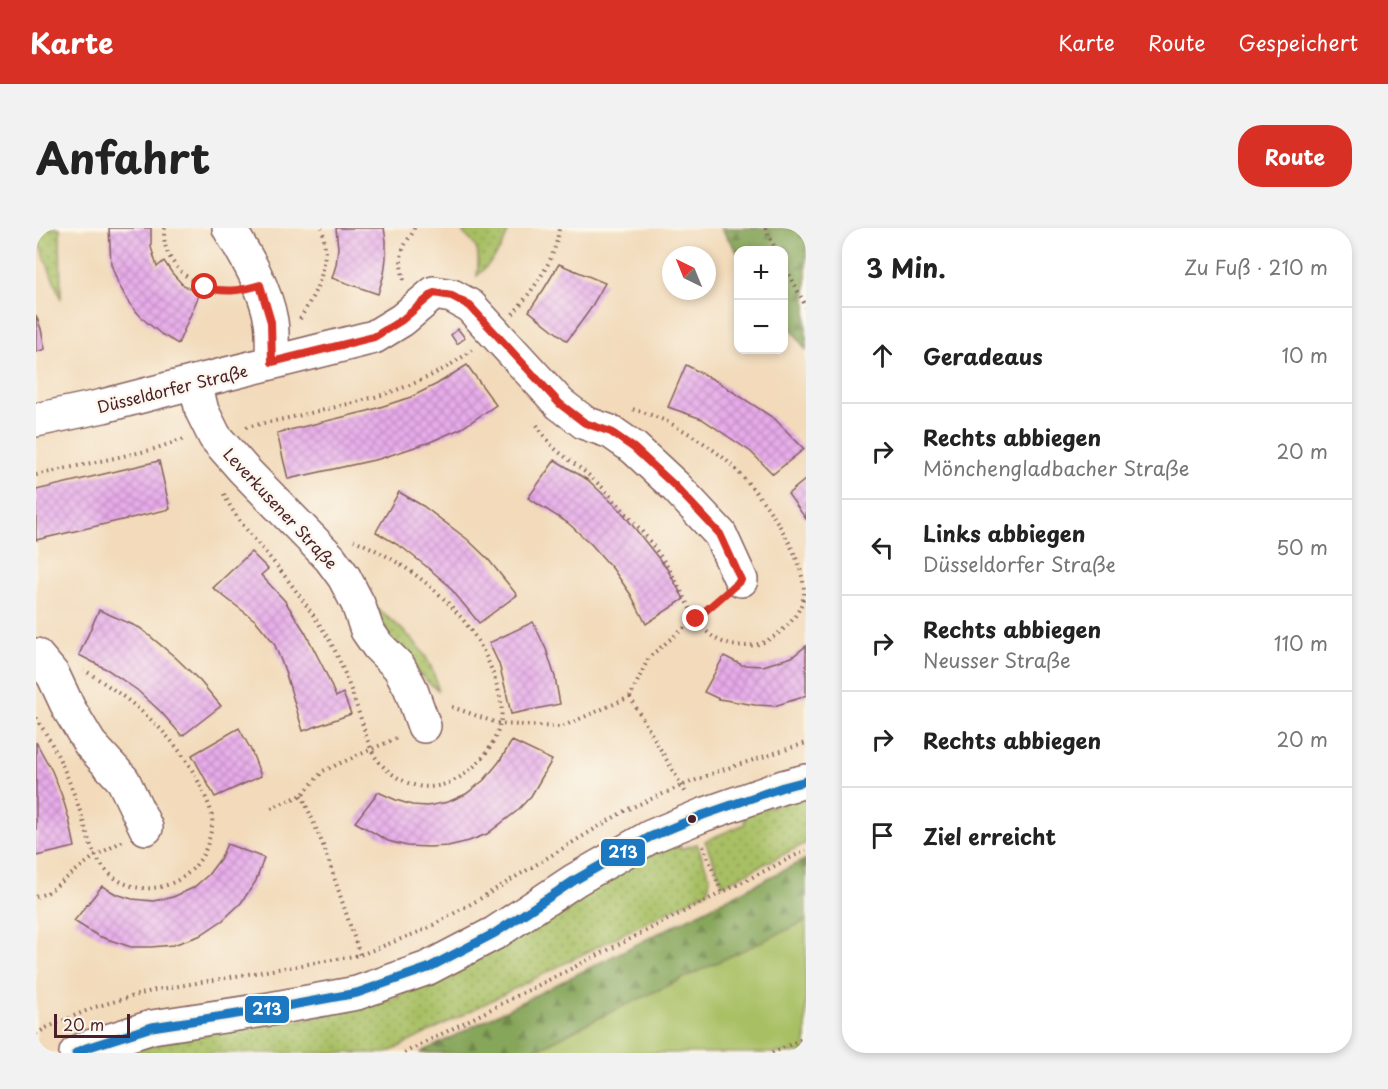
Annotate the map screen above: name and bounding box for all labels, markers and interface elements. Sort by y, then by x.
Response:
text: Karte [30,21,113,64]
text: Karte [1058,26,1115,58]
text: Route [1148,26,1206,58]
text: Gespeichert [1239,26,1358,58]
text: Anfahrt [36,125,210,188]
button: Route [1238,125,1352,187]
north arrow [662,246,716,300]
map controls [734,246,788,354]
button: + [734,246,788,300]
text: 3 Min. [866,248,946,287]
text: Zu Fuß · 210 m [1184,252,1328,282]
route start [191,273,217,299]
button: − [734,300,788,354]
icon: ahead [866,339,899,372]
text: Geradeaus [923,339,1043,372]
text: 10 m [1281,340,1328,370]
street label: Düsseldorfer Straße [94,358,250,418]
text: Rechts abbiegen [923,420,1101,453]
icon: right [866,435,899,468]
text: 20 m [1276,436,1328,466]
street label: Leverkusener Straße [218,442,344,574]
text: Mönchengladbacher Straße [923,453,1189,483]
text: Links abbiegen [923,516,1085,549]
icon: left [866,531,899,564]
text: 50 m [1276,532,1328,562]
text: Düsseldorfer Straße [923,549,1116,579]
route end [682,605,708,631]
text: Rechts abbiegen [923,612,1101,645]
icon: right [866,627,899,660]
text: 110 m [1274,628,1328,658]
text: Neusser Straße [923,645,1071,675]
icon: right [866,723,899,756]
text: Rechts abbiegen [923,723,1101,756]
text: 20 m [1276,724,1328,754]
unlabelled marker [686,813,698,825]
icon: arrive [866,819,899,852]
text: Ziel erreicht [923,819,1056,852]
line badge: 213 [600,838,646,867]
text: 213 [608,839,638,863]
line badge: 213 [244,995,290,1024]
text: 213 [252,996,282,1020]
scale bar [54,1011,130,1038]
text: 20 m [63,1012,104,1036]

